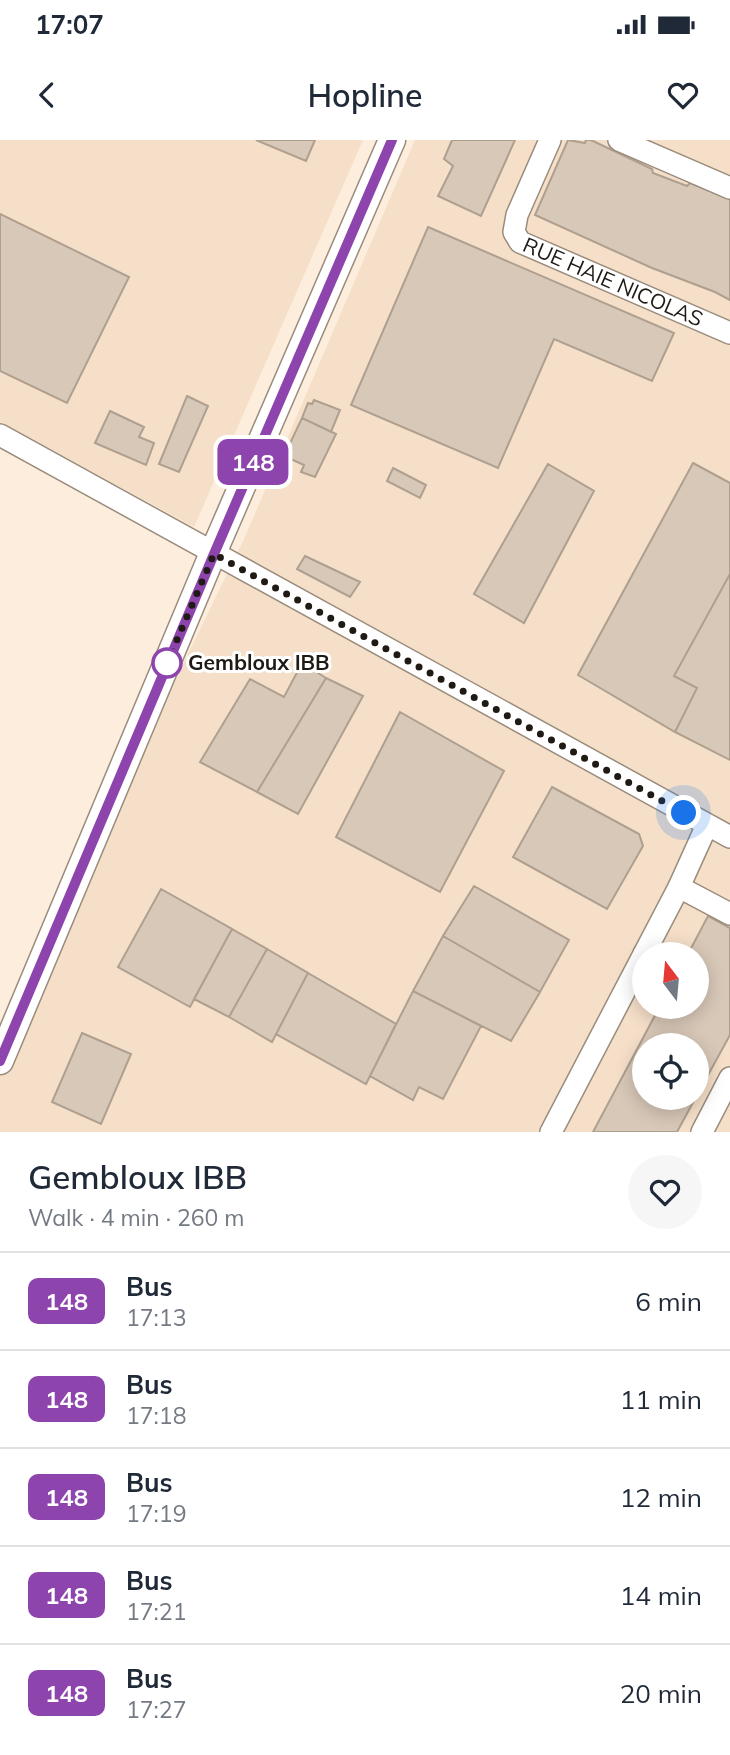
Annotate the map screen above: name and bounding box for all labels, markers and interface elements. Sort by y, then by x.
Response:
text: 17:07 [35,8,104,41]
text: Hopline [307,75,423,115]
icon: back [28,76,66,114]
icon: heart [664,76,702,114]
street label: RUE HAIE NICOLAS [519,231,707,332]
line badge: 148 [213,439,293,485]
text: 148 [231,447,275,477]
marker: Gembloux IBB [152,648,182,678]
place label: Gembloux IBB [188,649,330,675]
your location [666,795,701,830]
north arrow [632,942,709,1018]
map controls [632,942,709,1110]
button: locate [632,1033,709,1110]
button: heart [628,1155,702,1229]
text: Gembloux IBB [28,1156,247,1197]
text: Walk · 4 min · 260 m [28,1203,245,1232]
text: Bus [126,1270,172,1303]
text: 6 min [635,1285,702,1318]
text: 148 [45,1286,88,1316]
text: 17:13 [126,1303,186,1332]
text: Bus [126,1368,172,1401]
text: 11 min [620,1383,702,1416]
text: 148 [45,1384,88,1414]
text: 17:18 [126,1401,186,1430]
text: Bus [126,1466,172,1499]
text: 12 min [620,1481,702,1514]
text: 148 [45,1482,88,1512]
text: 17:19 [126,1499,186,1528]
text: Bus [126,1564,172,1597]
text: 14 min [620,1579,702,1612]
text: 148 [45,1580,88,1610]
text: 17:21 [126,1597,186,1626]
text: Bus [126,1662,172,1695]
text: 20 min [620,1677,702,1710]
text: 148 [45,1678,88,1708]
text: 17:27 [126,1695,186,1724]

